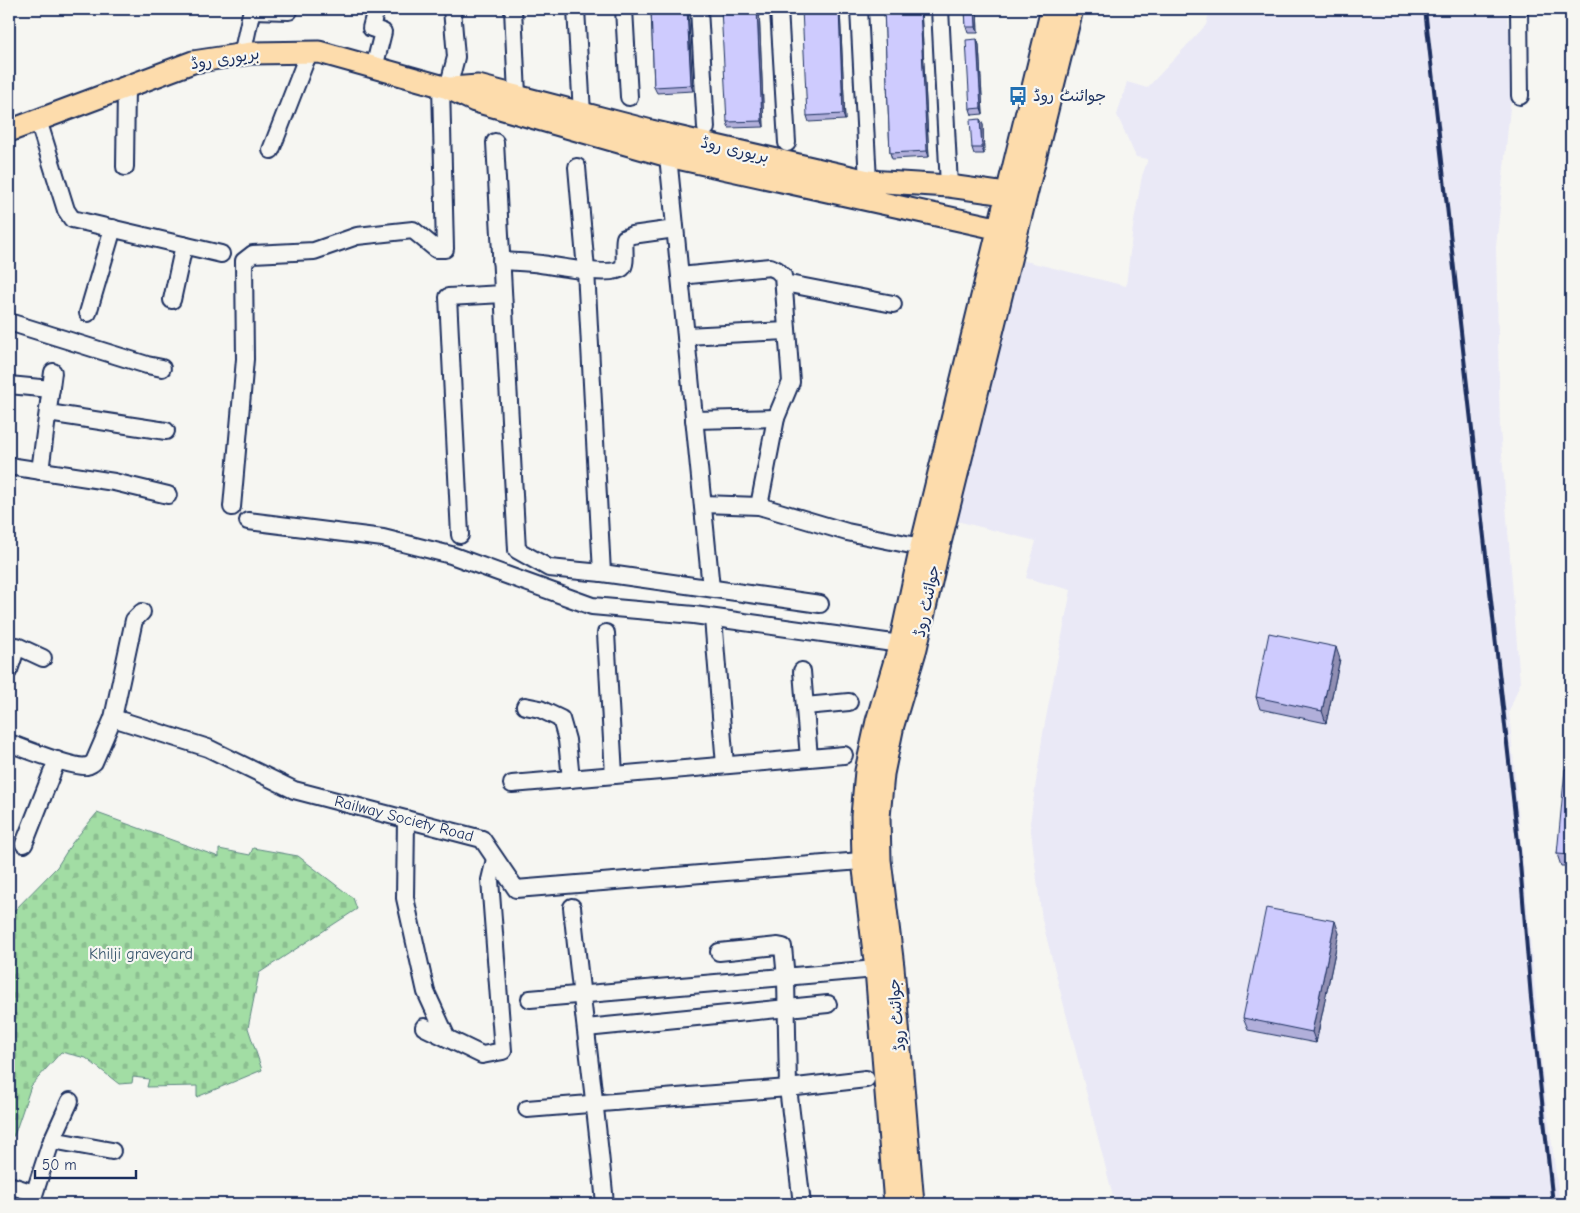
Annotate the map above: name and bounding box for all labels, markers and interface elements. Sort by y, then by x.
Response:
street label: بریوری روڈ [189,45,261,74]
bus stop icon: جوائنٹ روڈ [1007,85,1029,107]
place label: جوائنٹ روڈ [1033,87,1106,106]
street label: بریوری روڈ [699,133,771,168]
street label: جوائنٹ روڈ [911,563,944,639]
street label: Railway Society Road [332,792,476,845]
park label: Khilji graveyard [89,945,193,963]
street label: جوائنٹ روڈ [885,978,910,1052]
scale bar [35,1148,136,1180]
text: 50 m [42,1156,77,1174]

